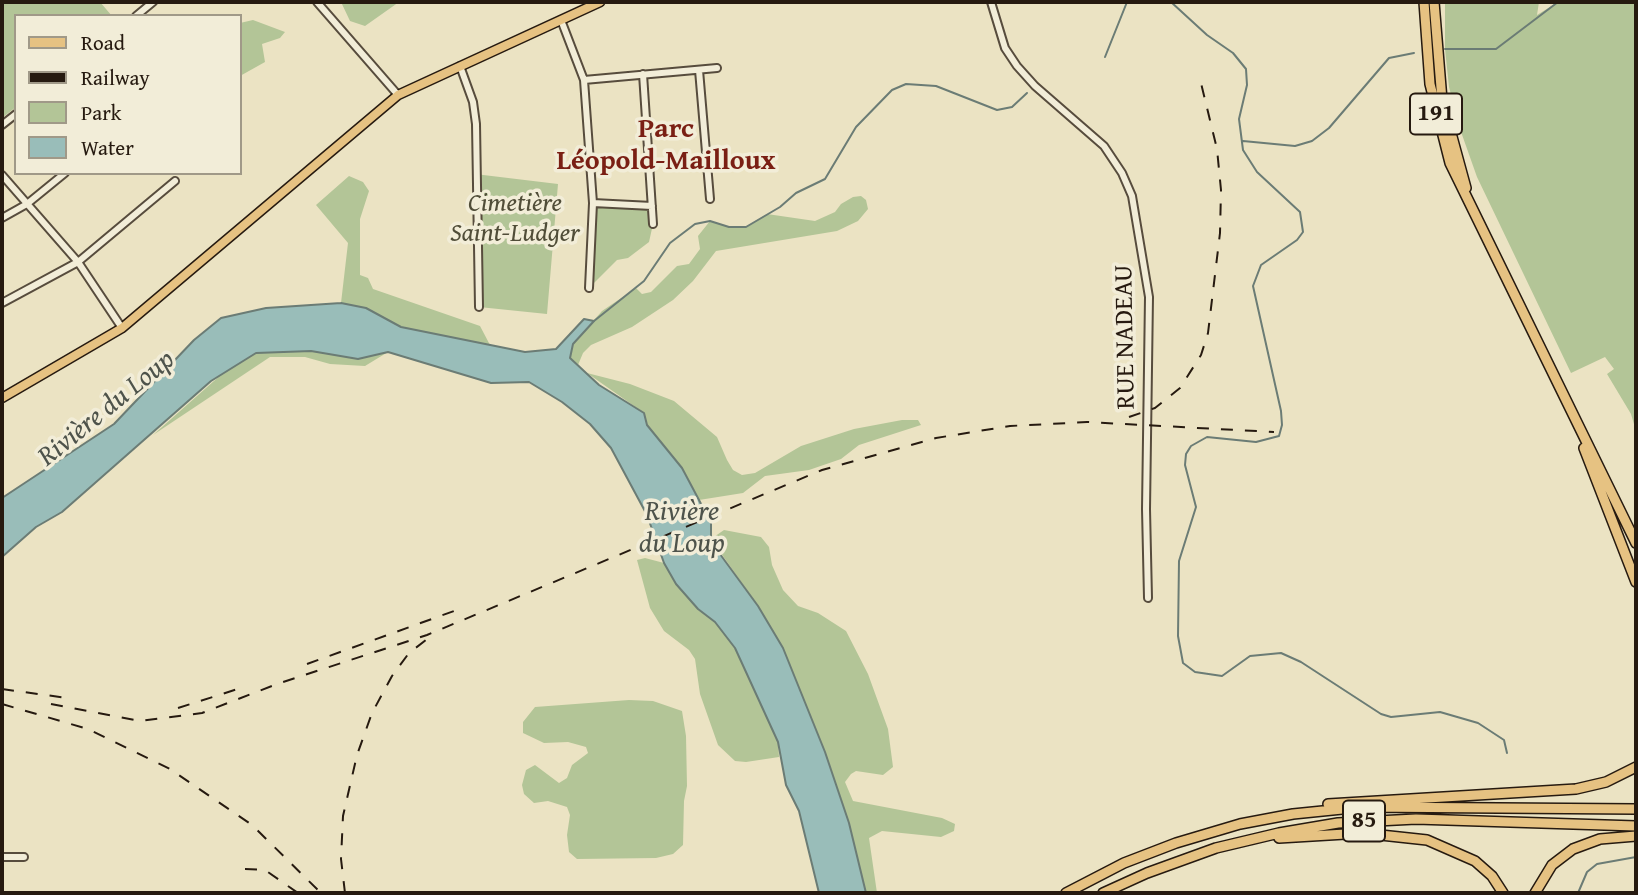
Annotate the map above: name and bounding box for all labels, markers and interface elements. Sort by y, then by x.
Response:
legend [14,14,242,175]
text: Road [81,27,125,58]
text: Railway [81,62,150,93]
road number: 191 [1410,93,1462,134]
text: Park [81,97,122,128]
district label: Parc Léopold-Mailloux [556,113,776,179]
text: Water [81,132,134,163]
park label: Cimetière Saint-Ludger [450,188,580,249]
street label: RUE NADEAU [1109,264,1143,410]
water label: Rivière du Loup [32,344,182,474]
water label: Rivière du Loup [639,496,725,562]
road number: 85 [1343,800,1385,842]

